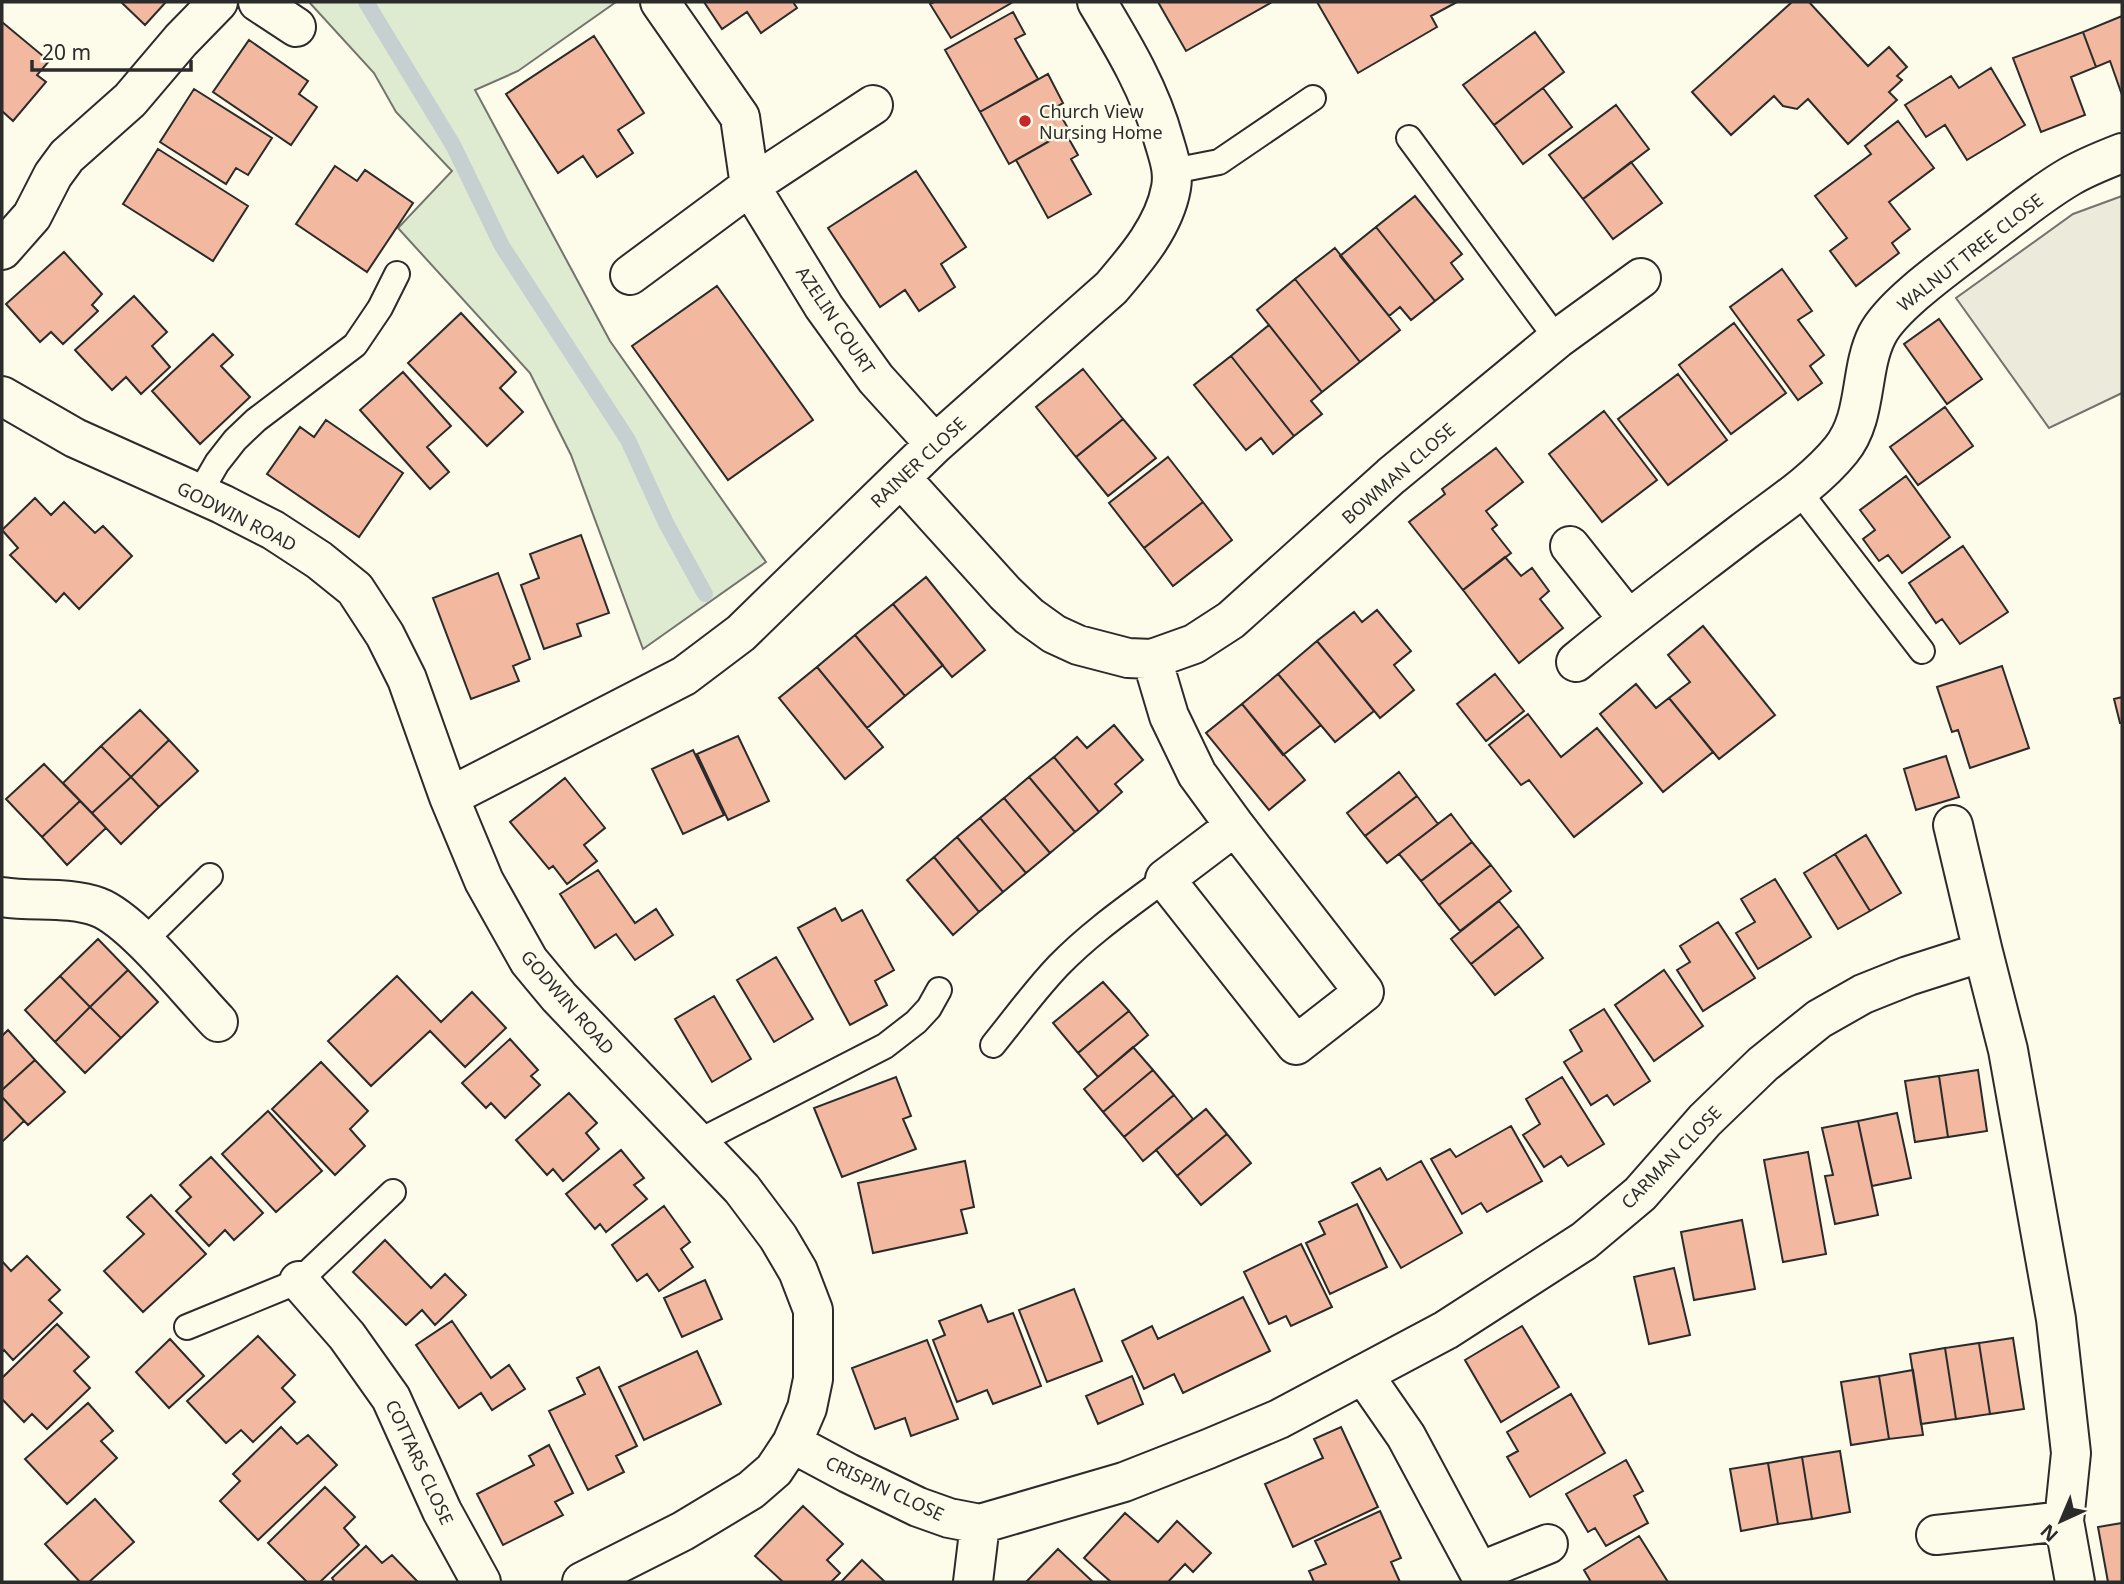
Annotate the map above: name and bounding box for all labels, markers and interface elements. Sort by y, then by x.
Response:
scale bar [32,28,191,72]
text: 20 m [42,38,91,66]
place label: Church View Nursing Home [1039,99,1163,144]
marker: Church View Nursing Home [1017,113,1033,129]
street label: WALNUT TREE CLOSE [1892,188,2048,316]
street label: AZELIN COURT [791,261,881,379]
street label: RAINER CLOSE [865,411,971,513]
street label: BOWMAN CLOSE [1336,417,1460,529]
street label: GODWIN ROAD [173,476,301,556]
street label: GODWIN ROAD [516,945,620,1059]
street label: CARMAN CLOSE [1616,1100,1726,1214]
street label: COTTARS CLOSE [381,1396,459,1528]
street label: CRISPIN CLOSE [822,1450,948,1526]
north arrow [2026,1486,2096,1556]
text: N [2035,1519,2064,1548]

